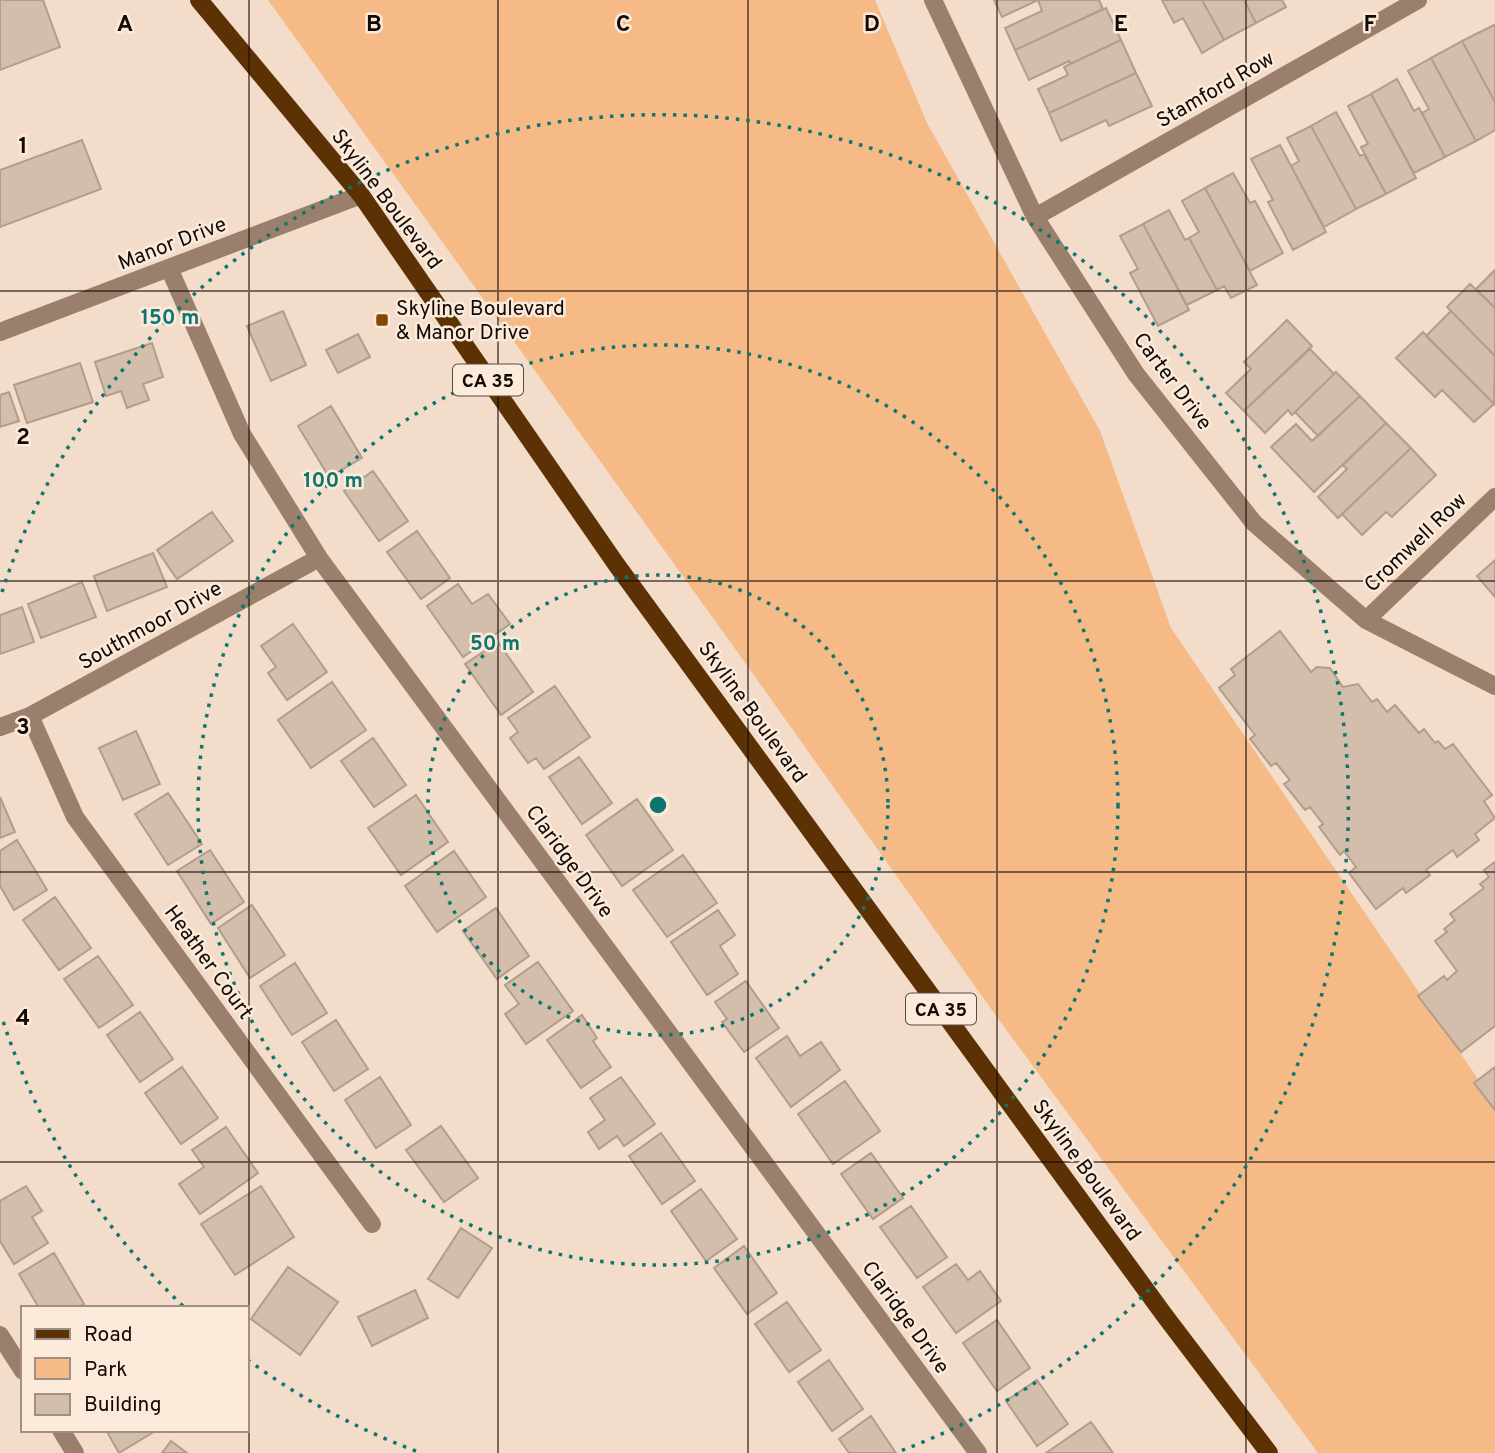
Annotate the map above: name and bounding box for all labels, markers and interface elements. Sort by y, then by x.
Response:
text: A [117,11,133,40]
text: B [366,11,382,40]
text: C [616,11,630,40]
text: D [864,11,880,40]
text: E [1114,11,1128,40]
text: F [1363,11,1377,40]
street label: Stamford Row [1152,46,1280,135]
street label: Skyline Boulevard [324,124,447,275]
text: 1 [18,133,28,162]
street label: Manor Drive [114,211,231,277]
place label: Skyline Boulevard & Manor Drive [396,296,565,347]
text: 150 m [141,305,199,332]
marker: Skyline Boulevard & Manor Drive [374,312,390,328]
street label: Carter Drive [1126,328,1217,436]
road number: CA 35 [453,364,523,396]
text: 2 [16,424,30,453]
text: 100 m [303,468,363,495]
street label: Cromwell Row [1359,487,1473,599]
street label: Southmoor Drive [74,576,227,677]
text: 50 m [470,631,520,658]
street label: Skyline Boulevard [691,637,812,789]
text: 3 [16,714,30,743]
centre of rings [646,793,670,817]
street label: Claridge Drive [519,800,619,924]
street label: Heather Court [157,900,258,1025]
road number: CA 35 [906,993,976,1024]
text: 4 [16,1005,30,1034]
street label: Skyline Boulevard [1025,1095,1146,1247]
street label: Claridge Drive [855,1256,955,1380]
legend [21,1306,248,1432]
text: Road [84,1322,133,1349]
text: Park [84,1357,127,1384]
text: Building [84,1392,162,1419]

